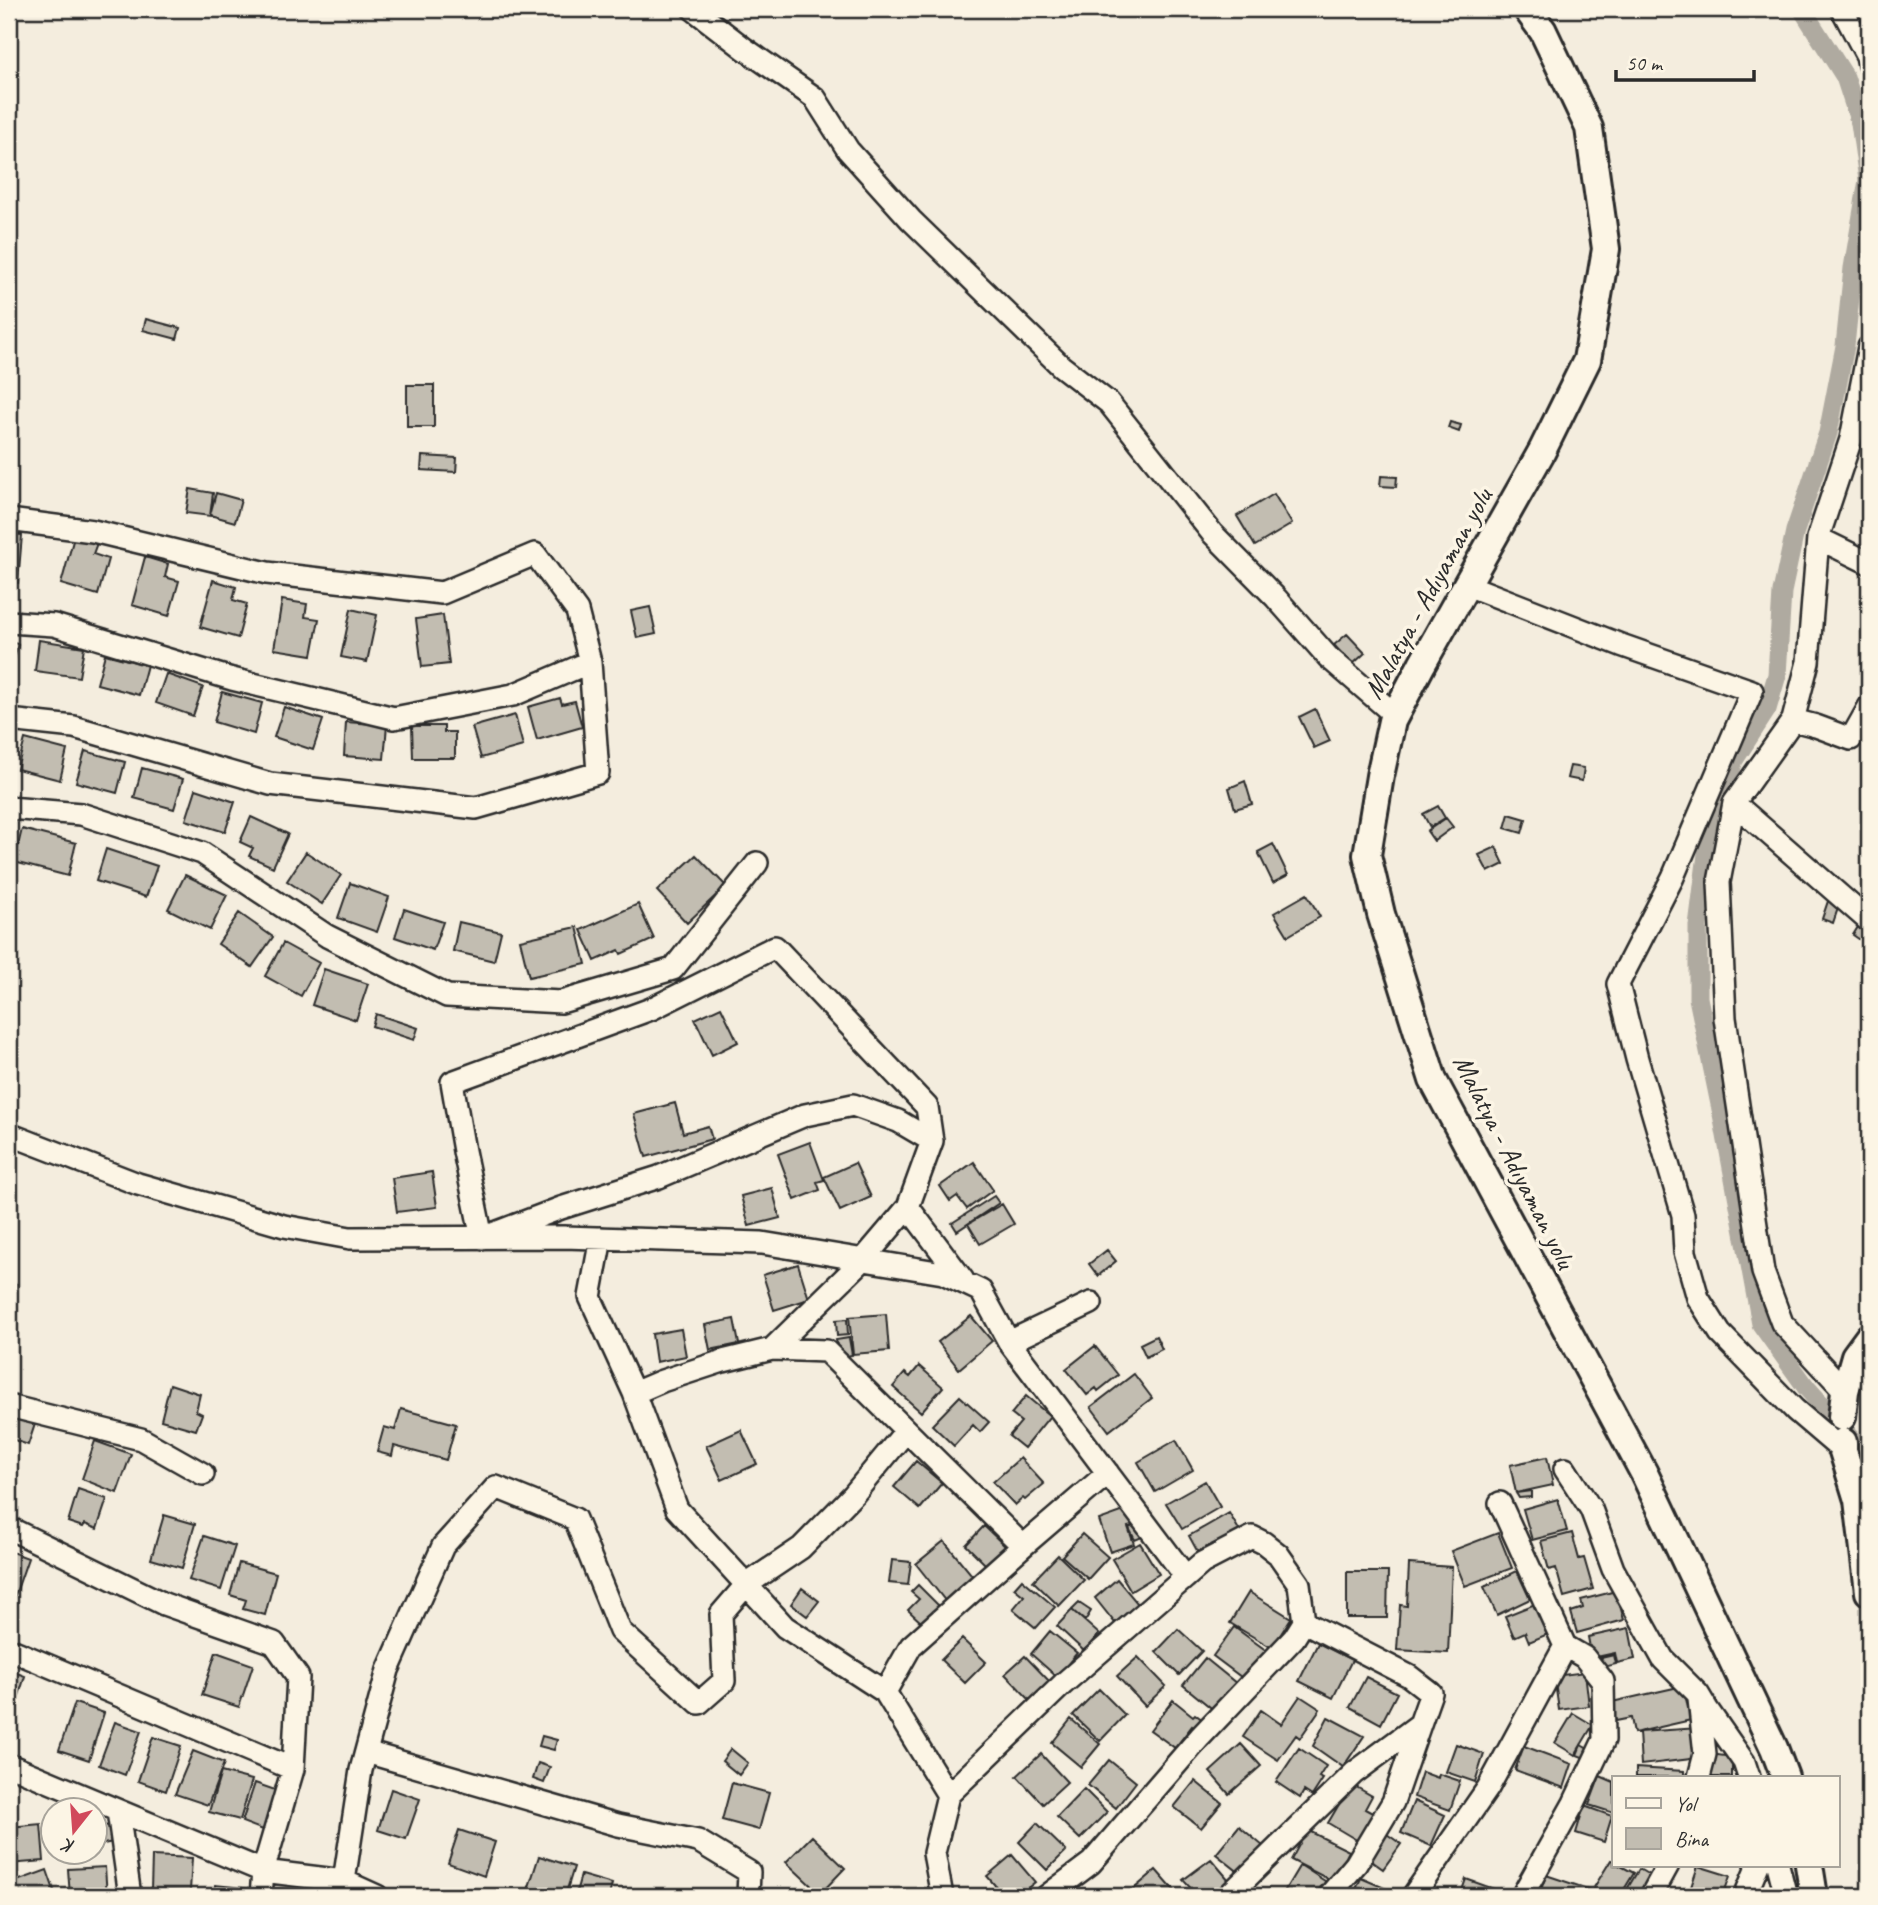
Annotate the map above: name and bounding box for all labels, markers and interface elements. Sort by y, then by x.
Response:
scale bar [1616,38,1754,82]
text: 50 m [1626,50,1664,76]
street label: Malatya - Adıyaman yolu [1355,480,1501,705]
street label: Malatya - Adıyaman yolu [1446,1048,1584,1275]
legend [1612,1776,1840,1867]
text: Yol [1675,1791,1699,1817]
north arrow [38,1797,108,1867]
text: Bina [1675,1826,1710,1852]
text: K [57,1832,77,1859]

